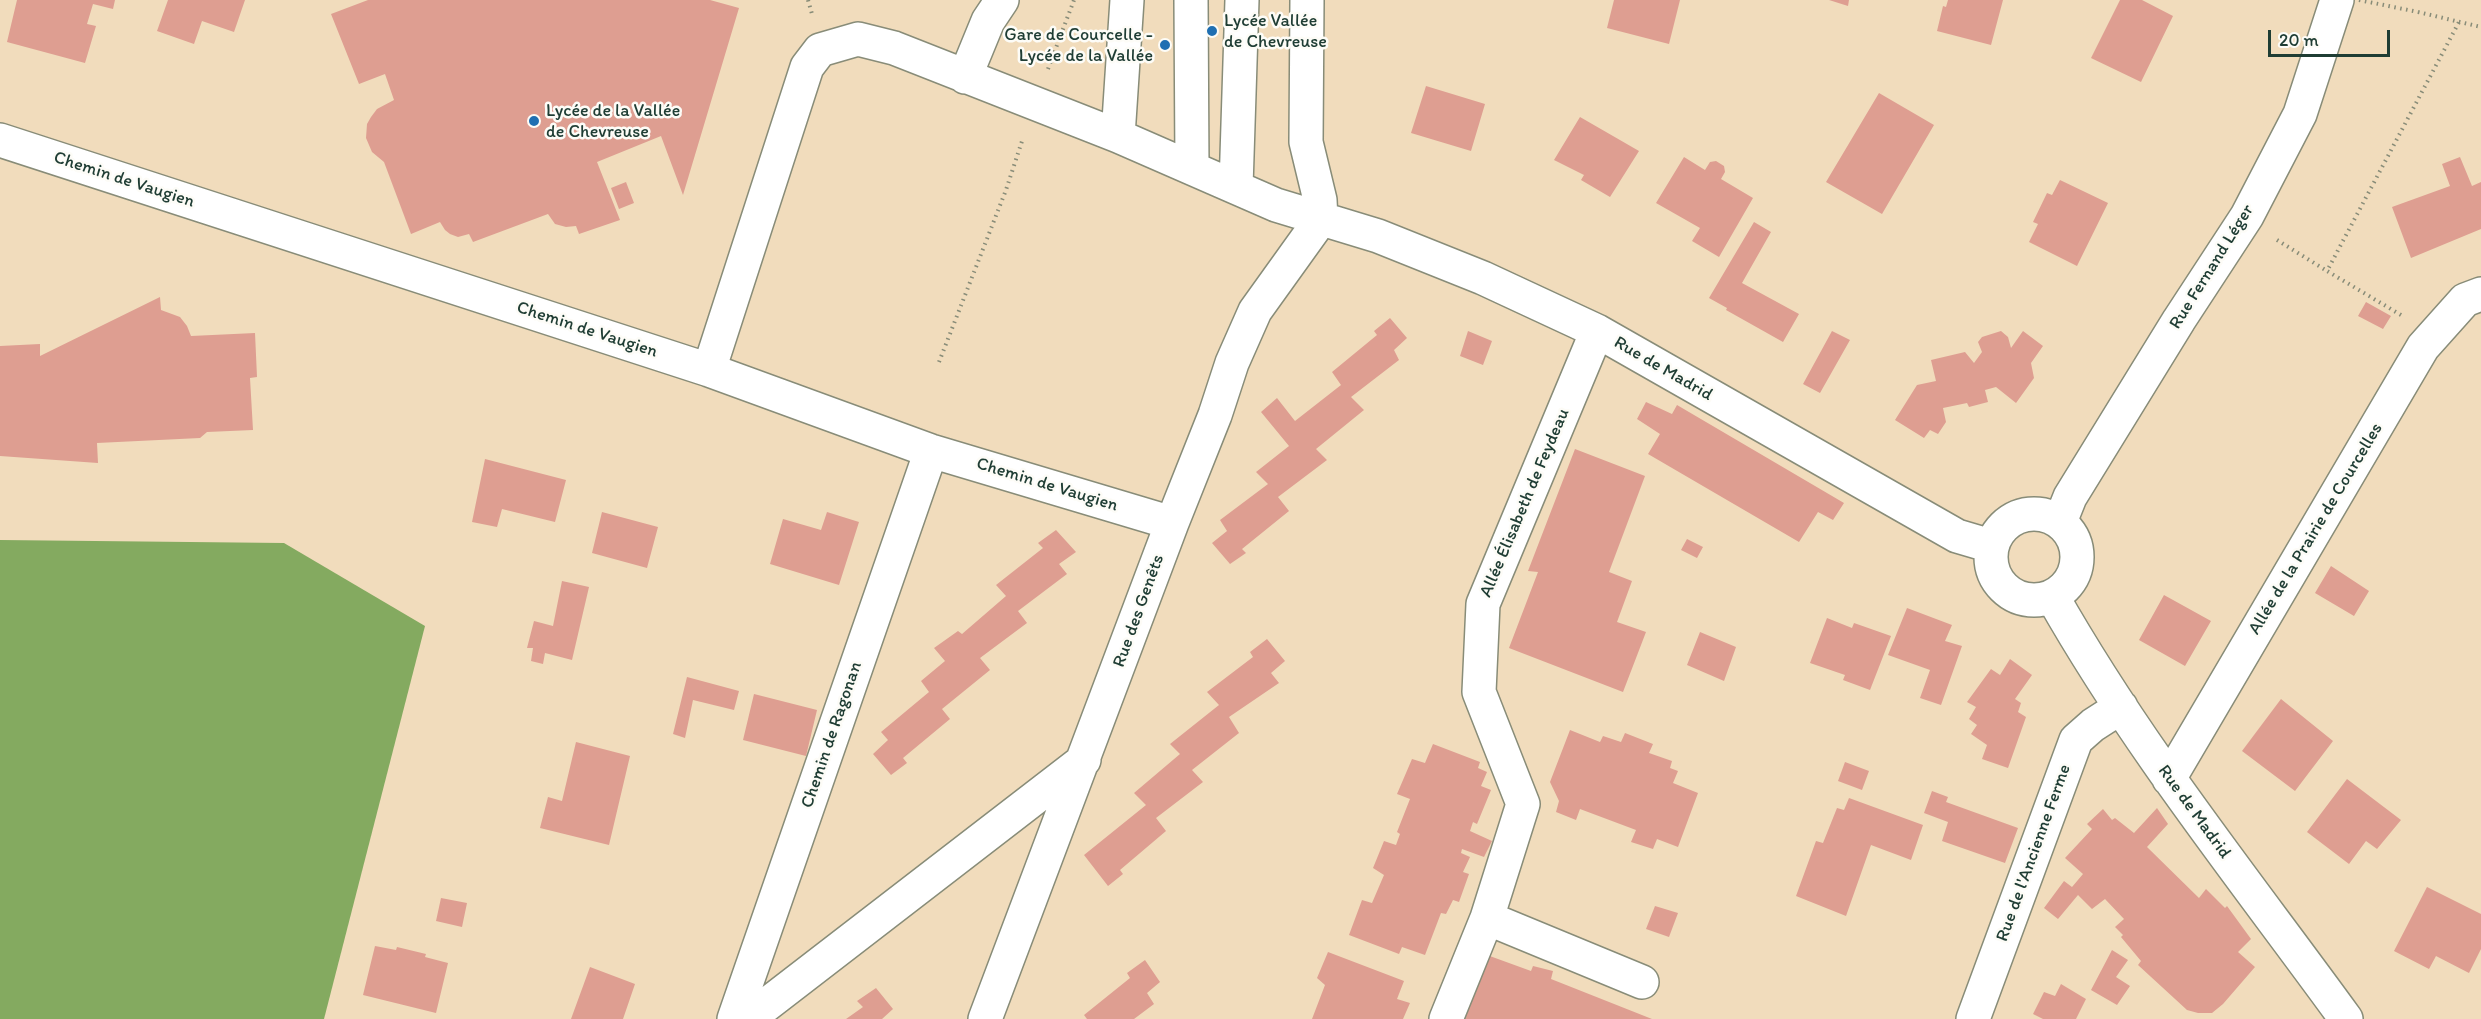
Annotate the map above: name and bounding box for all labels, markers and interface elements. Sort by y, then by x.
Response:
place label: Lycée Vallée de Chevreuse [1224,10,1327,52]
scale bar [2271,18,2392,56]
place label: Gare de Courcelle - Lycée de la Vallée [1004,24,1153,66]
marker: Lycée Vallée de Chevreuse [1205,24,1219,38]
text: 20 m [2279,29,2319,51]
marker: Gare de Courcelle - Lycée de la Vallée [1158,38,1172,52]
place label: Lycée de la Vallée de Chevreuse [546,100,680,142]
marker: Lycée de la Vallée de Chevreuse [527,114,541,128]
street label: Chemin de Vaugien [51,147,197,213]
street label: Rue Fernand Léger [2165,201,2259,333]
street label: Chemin de Vaugien [514,297,660,363]
street label: Rue de Madrid [1610,332,1716,406]
street label: Allée Élisabeth de Feydeau [1475,405,1575,601]
street label: Allée de la Prairie de Courcelles [2244,419,2388,639]
street label: Chemin de Vaugien [974,453,1120,517]
street label: Rue des Genêts [1109,552,1169,670]
street label: Chemin de Ragonan [797,659,867,811]
street label: Rue de l'Ancienne Ferme [1992,761,2076,945]
street label: Rue de Madrid [2153,761,2235,863]

